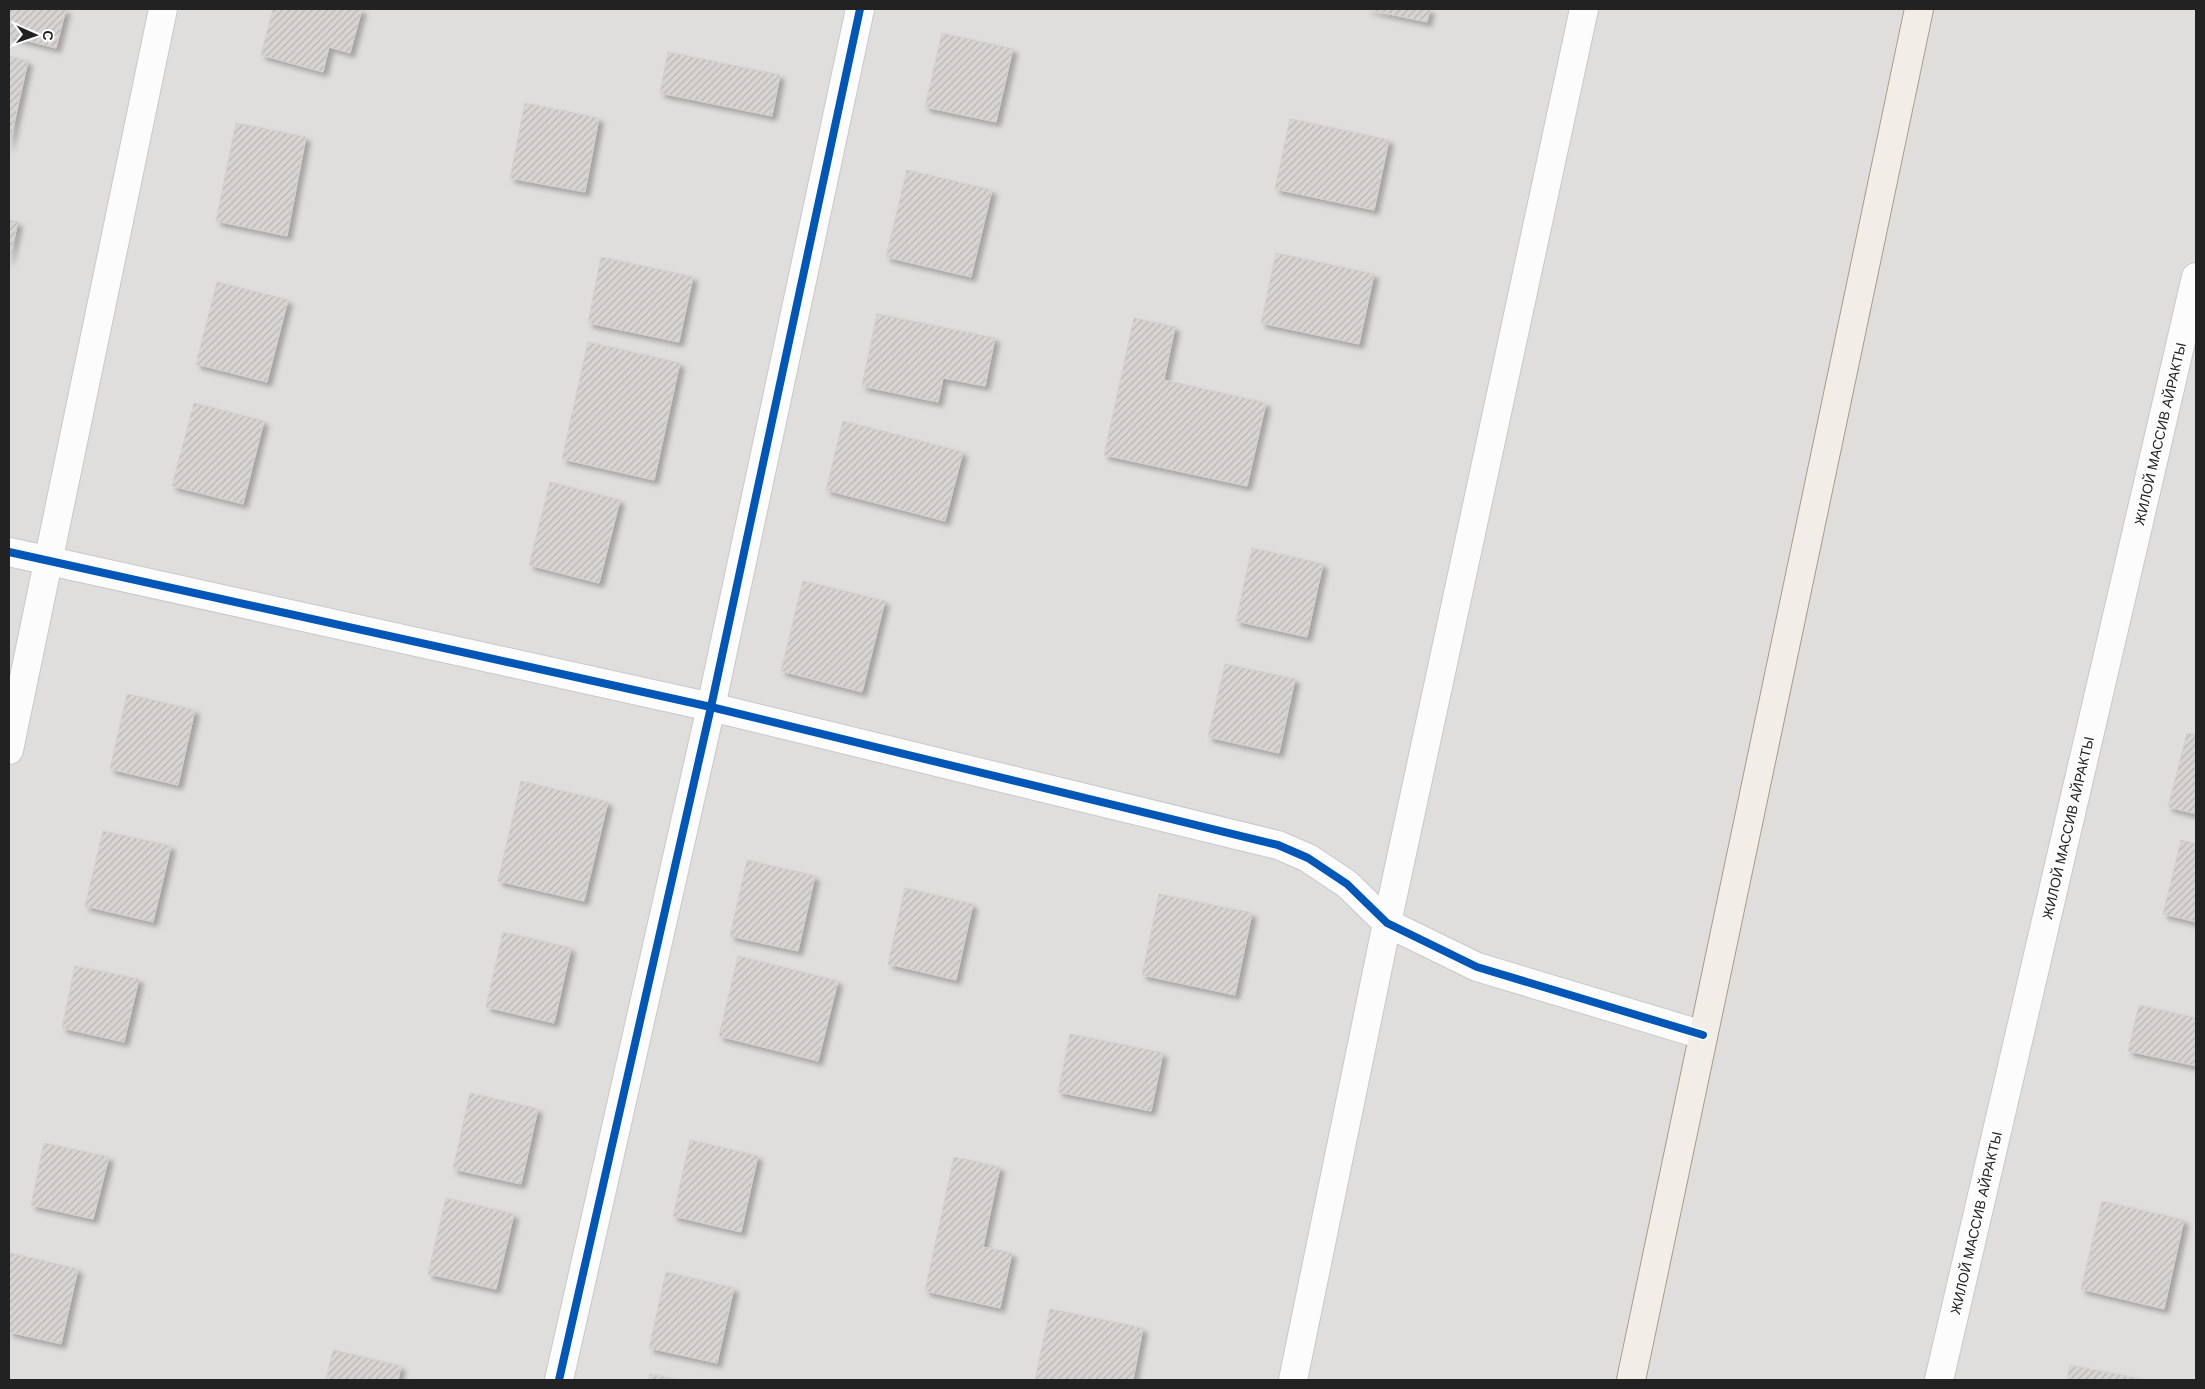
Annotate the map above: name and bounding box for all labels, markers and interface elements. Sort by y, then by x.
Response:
north arrow [10,10,60,60]
text: С [39,30,57,41]
street label: ЖИЛОЙ МАССИВ АЙРАКТЫ [2130,341,2190,527]
street label: ЖИЛОЙ МАССИВ АЙРАКТЫ [2038,735,2098,921]
street label: ЖИЛОЙ МАССИВ АЙРАКТЫ [1946,1130,2006,1316]

